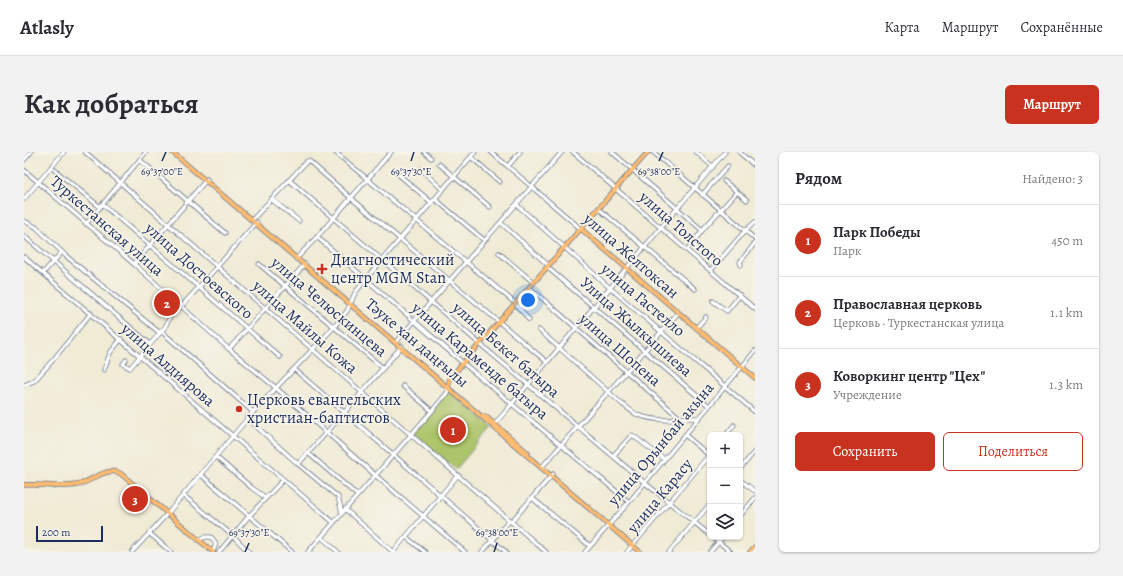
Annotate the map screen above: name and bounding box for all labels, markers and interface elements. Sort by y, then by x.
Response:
text: Atlasly [20,15,74,41]
text: Карта [885,18,920,37]
text: Маршрут [942,18,998,37]
text: Сохранённые [1020,18,1103,37]
text: Как добраться [24,85,199,123]
button: Маршрут [1005,85,1099,124]
text: 69°37'00"E [141,165,183,178]
text: 69°37'30"E [391,165,431,178]
text: 69°38'00"E [638,165,680,178]
text: Рядом [795,167,842,190]
text: Найдено: 3 [1022,170,1083,187]
street label: Туркестанская улица [46,171,169,282]
street label: улица Толстого [634,186,728,272]
street label: улица Желтоксан [578,208,684,304]
street label: улица Достоевского [139,217,258,324]
text: Парк Победы [833,222,921,242]
text: 1 [806,232,810,249]
text: 450 m [1051,232,1083,249]
text: Парк [833,242,862,259]
place label: Диагностический центр MGM Stan [331,249,454,289]
street label: улица Челюскинцева [265,251,392,363]
street label: улица Гастелло [595,258,690,342]
marker: Диагностический центр MGM Stan [316,263,328,275]
street label: Улица Жылкышиева [575,272,697,382]
street label: улица Майлы Кожа [247,275,363,379]
pin: 2 [154,288,180,318]
your location [518,290,538,310]
street label: Тәуке хан даңғылы [361,293,473,393]
text: Православная церковь [833,294,982,314]
street label: улица Караменде батыра [406,297,554,425]
street label: улица Бекет батыра [447,297,565,403]
text: 2 [805,304,811,321]
text: 1.1 km [1050,304,1083,321]
street label: улица Шопена [574,308,666,392]
text: Церковь · Туркестанская улица [833,314,1004,331]
street label: улица Алдиярова [116,317,220,412]
text: Коворкинг центр "Цех" [833,366,985,386]
text: 3 [805,376,811,393]
text: 1.3 km [1049,376,1083,393]
street label: улица Орынбай акына [602,377,720,511]
text: Учреждение [833,386,902,403]
place label: Церковь евангельских христиан-баптистов [247,389,401,429]
marker: Церковь евангельских христиан-баптистов [234,404,244,414]
pin: 1 [440,415,466,445]
map controls [707,432,743,540]
button: + [707,432,743,468]
button: Сохранить [795,432,935,471]
button: Поделиться [943,432,1083,471]
street label: улица Карасу [622,453,698,539]
button: − [707,468,743,504]
pin: 3 [122,484,148,514]
button: layers [707,504,743,540]
scale bar [36,524,103,543]
text: 200 m [42,525,70,540]
text: 69°37'30"E [229,526,269,539]
text: 69°38'00"E [476,526,518,539]

